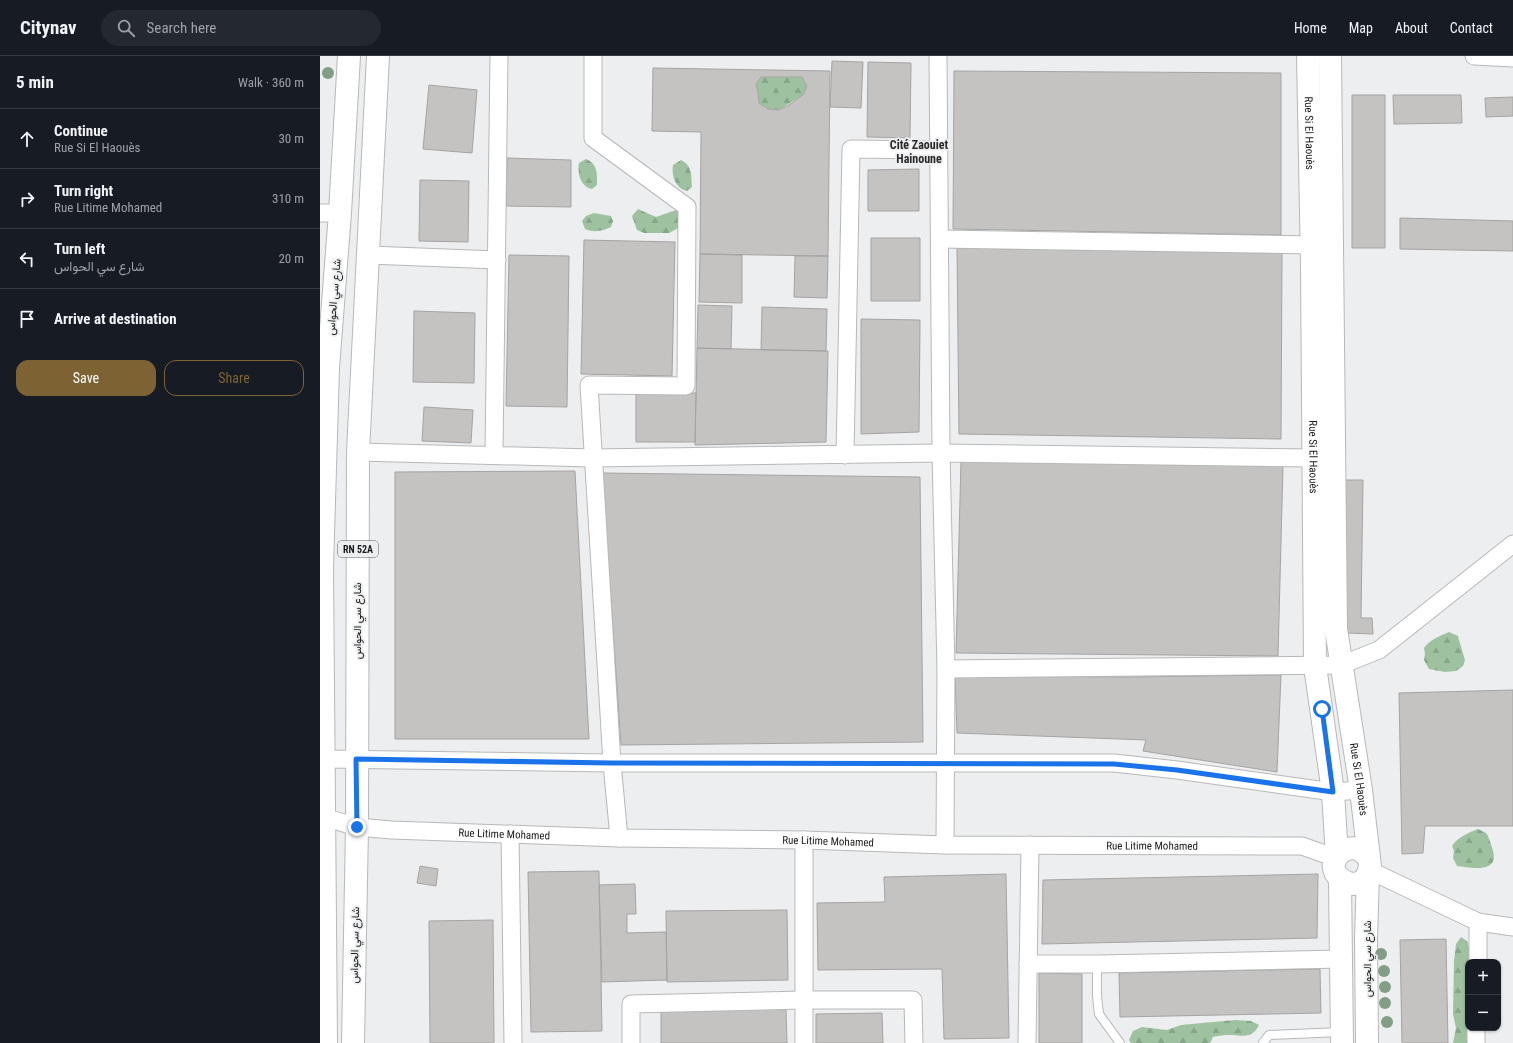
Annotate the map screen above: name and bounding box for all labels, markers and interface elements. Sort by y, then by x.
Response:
search box [101,10,381,46]
text: Citynav [20,16,77,39]
icon: search [115,17,137,39]
text: Search here [147,19,216,37]
text: Home [1294,20,1327,36]
text: Map [1349,20,1373,36]
text: About [1395,20,1428,36]
text: Contact [1450,20,1493,36]
text: 5 min [16,72,54,92]
text: Walk · 360 m [238,75,304,90]
street label: Rue Si El Haouès [1302,96,1317,170]
text: Continue [54,122,108,140]
icon: ahead [16,128,38,150]
text: 30 m [278,131,304,146]
district label: Cité Zaouiet Hainoune [890,138,949,166]
text: Rue Si El Haouès [54,140,141,155]
text: Turn right [54,182,113,200]
icon: right [16,188,38,210]
text: 310 m [272,191,304,206]
text: Rue Litime Mohamed [54,200,162,215]
text: Turn left [54,240,105,258]
icon: left [16,248,38,270]
text: 20 m [278,251,304,266]
street label: شارع سي الحواس [324,258,347,336]
text: شارع سي الحواس [54,259,145,274]
icon: arrive [16,308,38,330]
text: Arrive at destination [54,310,177,328]
button: Save [16,360,156,396]
button: Share [164,360,304,396]
street label: Rue Si El Haouès [1307,420,1320,494]
road number: RN 52A [338,541,378,557]
street label: شارع سي الحواس [351,582,367,659]
route start [1313,700,1331,718]
street label: Rue Si El Haouès [1347,742,1370,816]
route end [348,818,366,836]
street label: Rue Litime Mohamed [458,826,550,842]
street label: Rue Litime Mohamed [782,833,874,849]
street label: Rue Litime Mohamed [1106,839,1198,852]
street label: شارع سي الحواس [348,906,365,983]
street label: شارع سي الحواس [1361,920,1377,997]
map controls [1465,959,1501,1031]
button: + [1465,959,1501,995]
button: − [1465,995,1501,1031]

